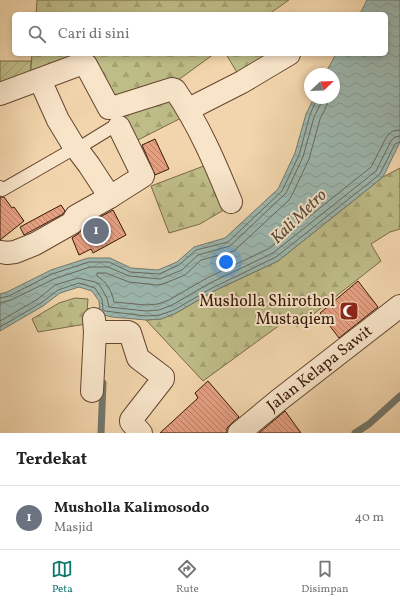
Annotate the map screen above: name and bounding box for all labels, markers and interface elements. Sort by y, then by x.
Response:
search box [12,12,388,56]
icon: search [26,23,48,45]
text: Cari di sini [58,24,129,45]
north arrow [304,68,340,104]
water label: Kali Metro [266,184,332,250]
pin: 1 [83,216,109,246]
your location [216,252,236,272]
place label: Musholla Shirothol Mustaqiem [199,291,335,331]
mosque icon: Musholla Shirothol Mustaqiem [338,300,360,322]
street label: Jalan Kelapa Sawit [262,320,378,417]
text: Terdekat [16,448,87,471]
text: Musholla Kalimosodo [54,498,209,519]
text: 1 [26,509,32,527]
text: 40 m [355,509,384,527]
text: Masjid [54,519,93,537]
tab: Peta [51,558,73,597]
tab: Rute [176,558,199,597]
tab: Disimpan [301,558,349,597]

